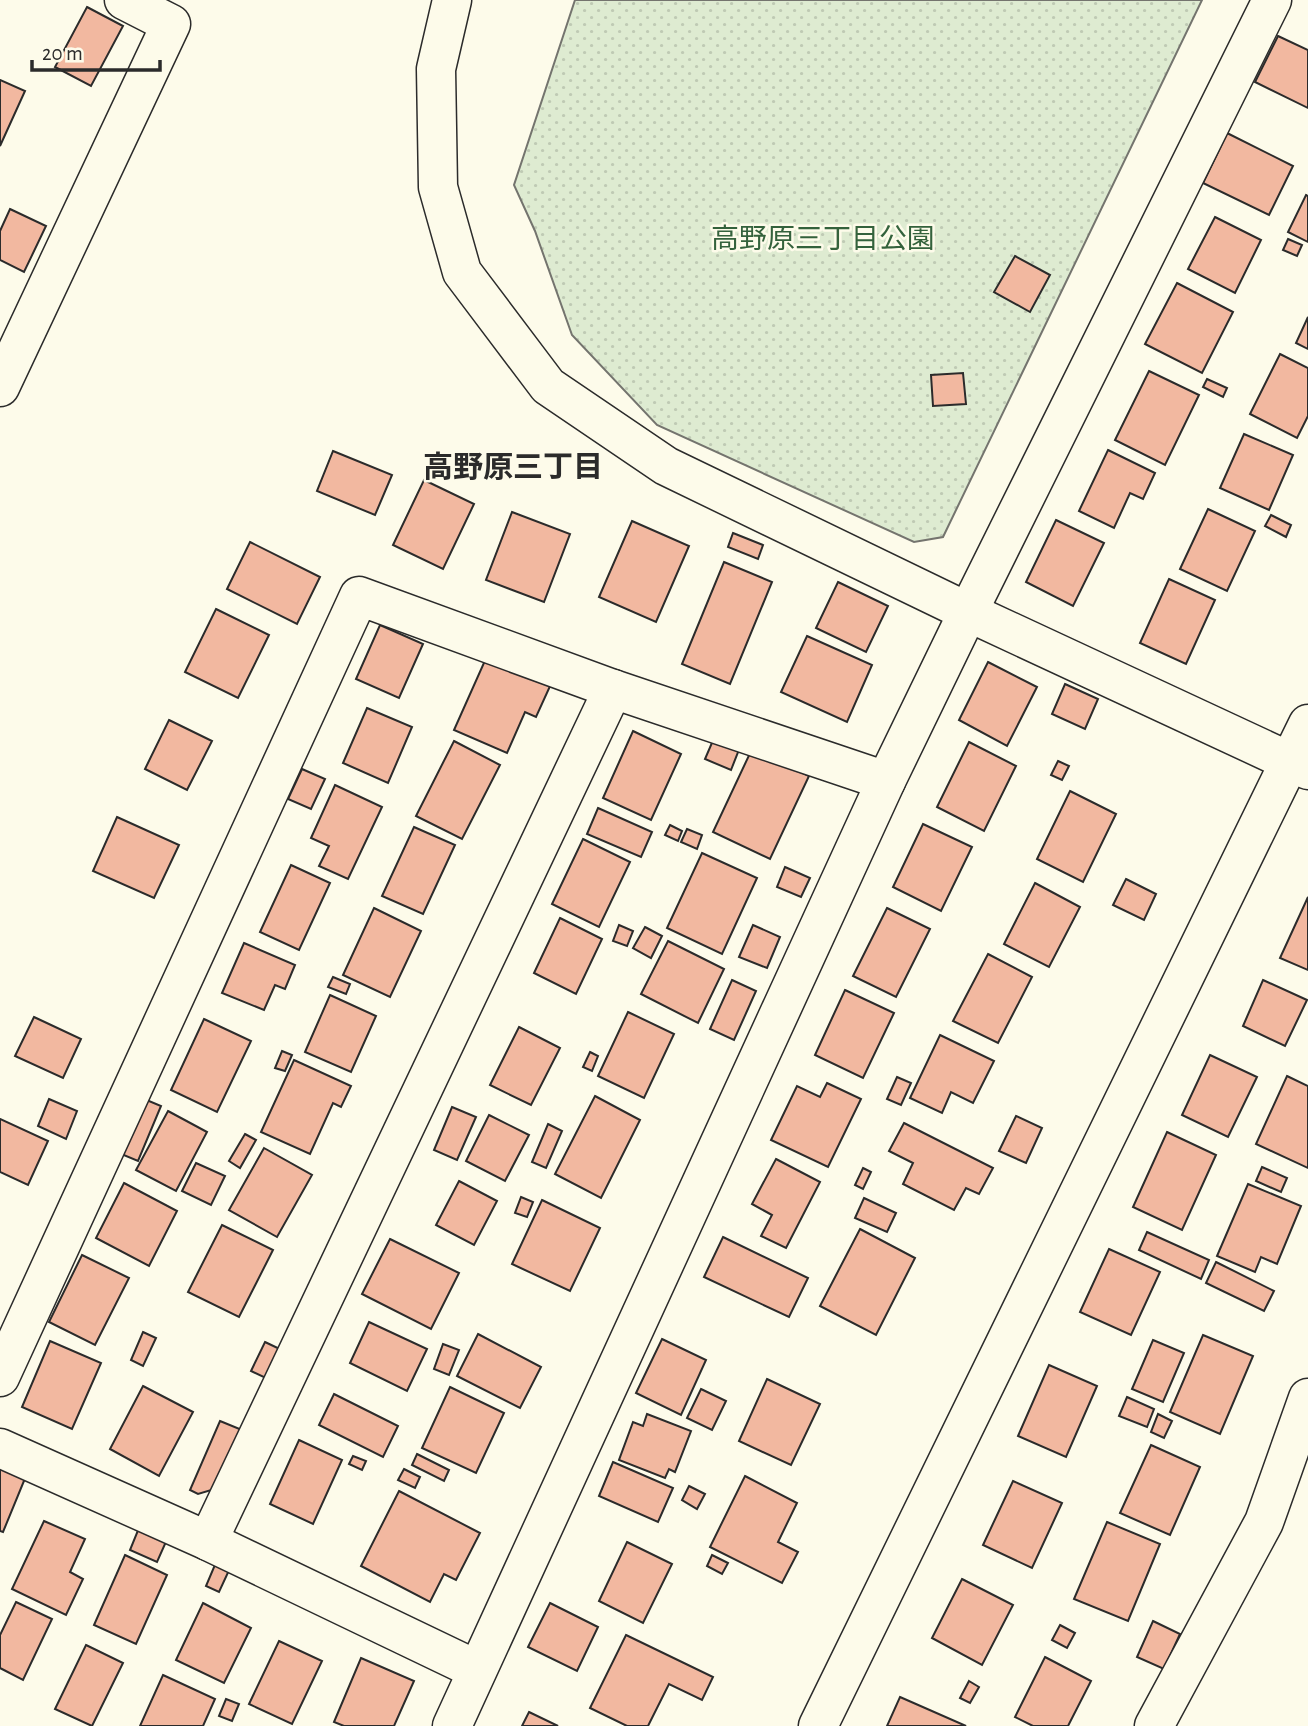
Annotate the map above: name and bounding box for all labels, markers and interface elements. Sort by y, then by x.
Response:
scale bar [32,28,159,72]
text: 20 m [42,43,83,64]
park label: 高野原三丁目公園 [711,224,935,254]
district label: 高野原三丁目 [423,451,603,483]

